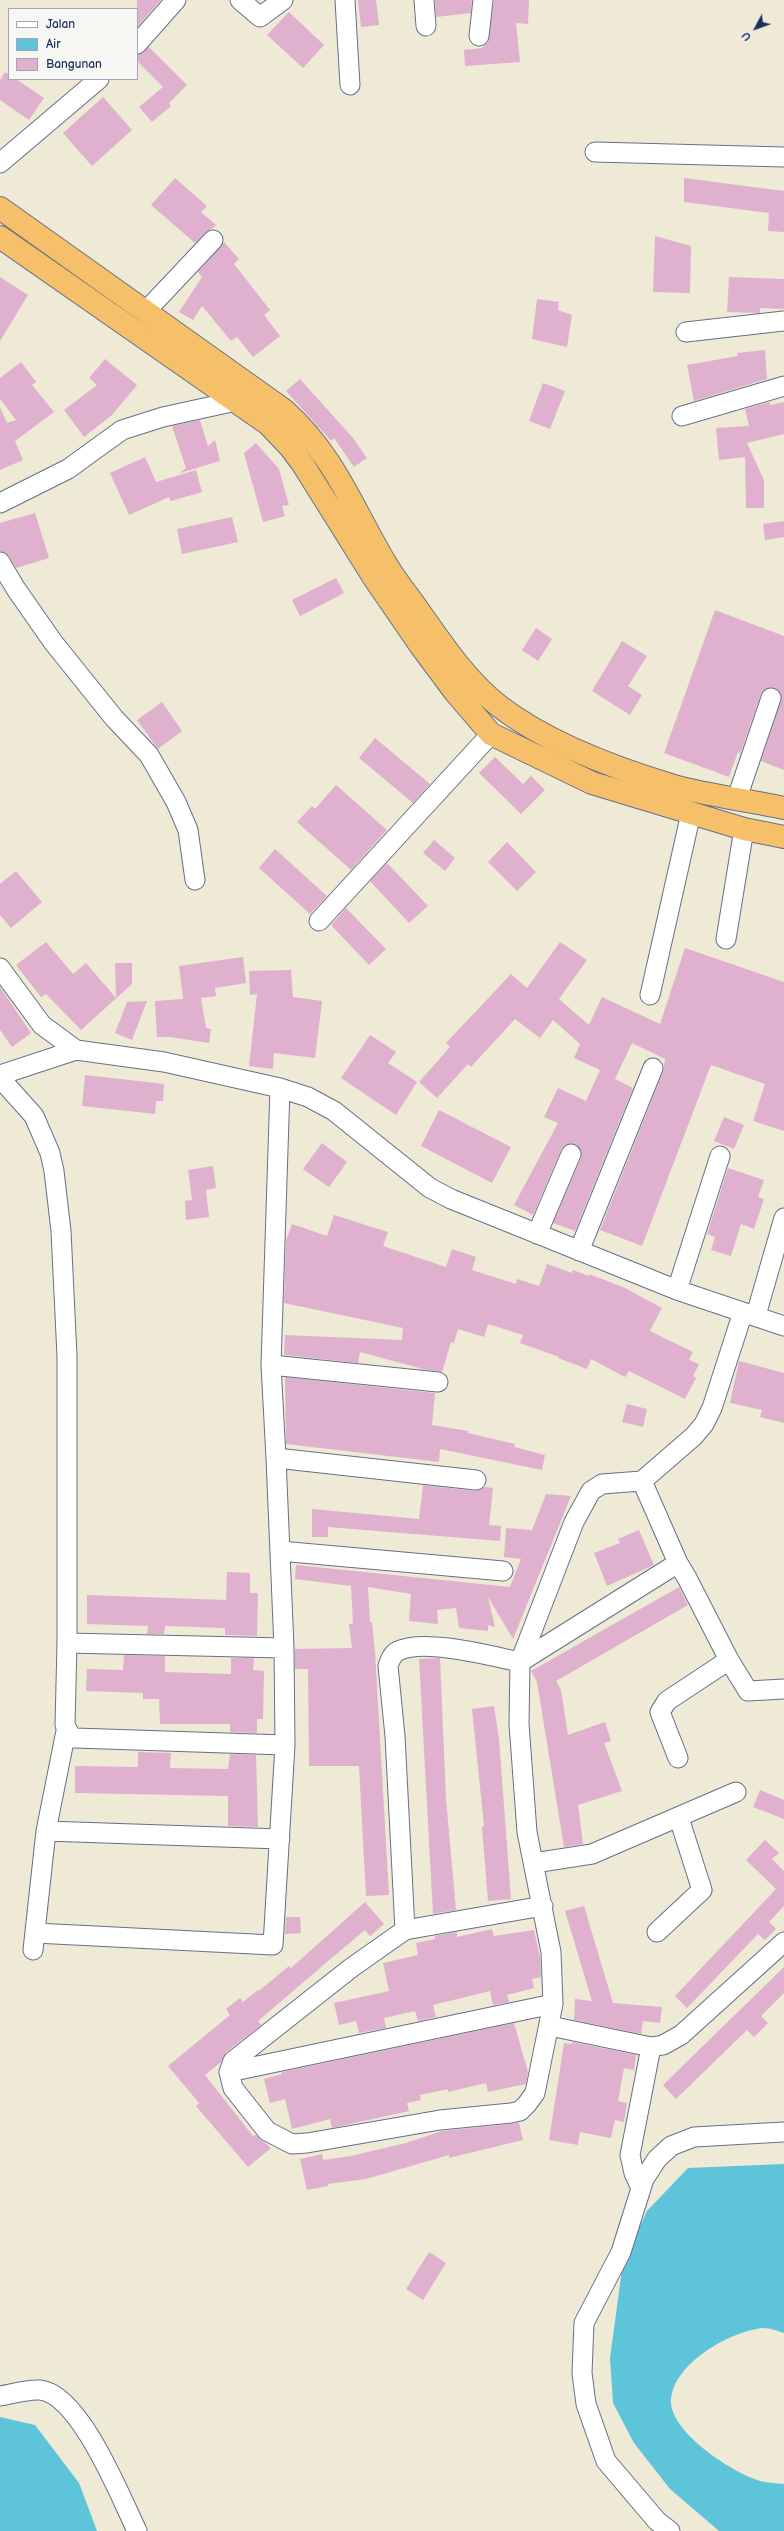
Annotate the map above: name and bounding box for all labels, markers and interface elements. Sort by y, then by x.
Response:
legend [8,8,138,80]
north arrow [736,8,776,48]
text: Jalan [46,17,75,32]
text: U [739,29,754,43]
text: Air [46,37,60,52]
text: Bangunan [46,57,102,72]

